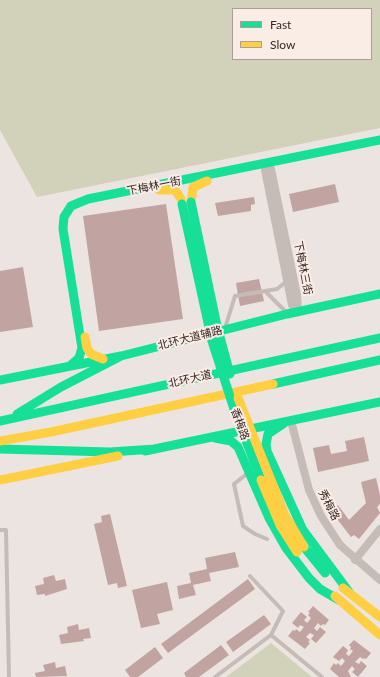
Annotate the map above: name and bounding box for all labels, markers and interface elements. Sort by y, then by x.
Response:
legend [232,8,372,60]
text: Fast [270,17,291,32]
text: Slow [270,37,295,52]
street label: 下梅林一街 [126,174,182,198]
street label: 下梅林三街 [291,240,315,296]
street label: 北环大道辅路 [156,324,224,352]
street label: 北环大道 [167,368,213,390]
street label: 香梅路 [228,406,252,442]
street label: 秀梅路 [316,487,342,523]

